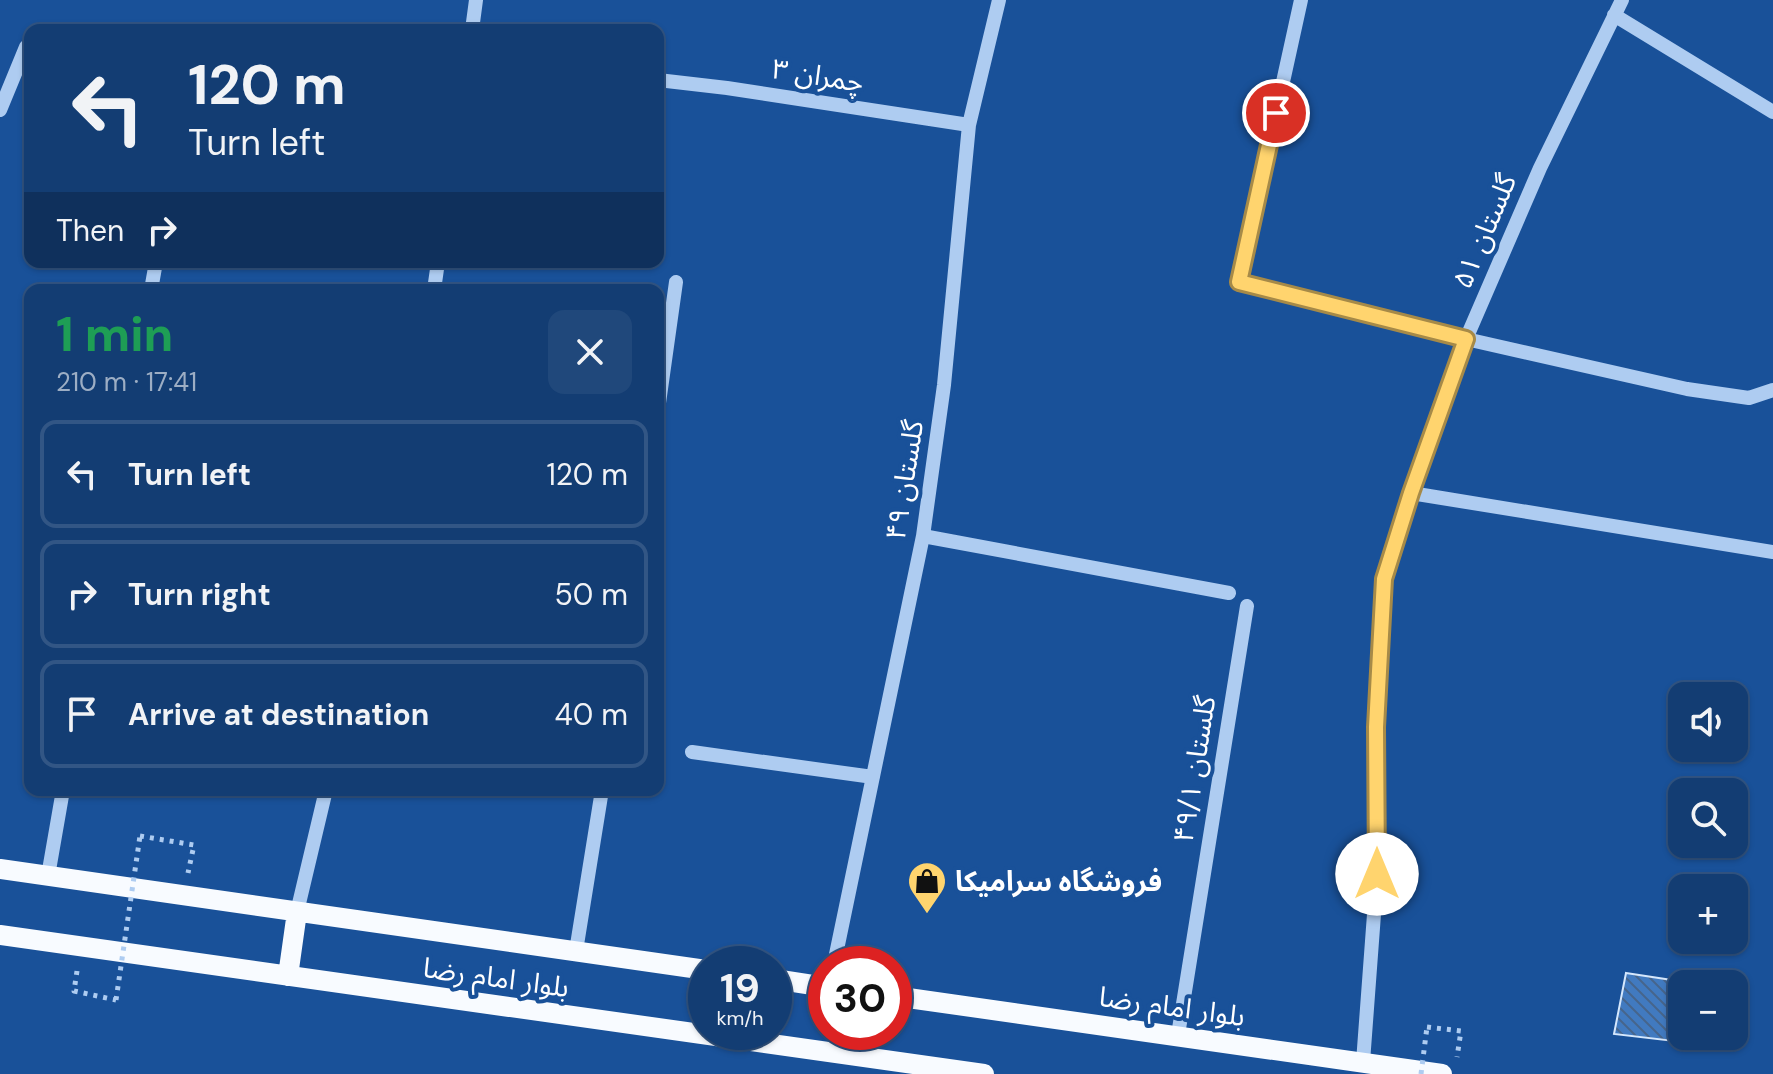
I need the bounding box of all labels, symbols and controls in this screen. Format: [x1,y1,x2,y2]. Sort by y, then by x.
text: 120 m [188,48,346,121]
street label: چمران ۳ [769,50,866,101]
icon: left [56,56,160,160]
pin [1242,79,1310,147]
icon: arrive [1254,91,1298,135]
text: Turn left [188,119,325,166]
street label: گلستان ۵۱ [1444,168,1525,294]
icon: right [140,208,184,252]
text: Then [56,211,124,250]
text: 1 min [56,303,173,366]
button: close [548,310,632,394]
text: 210 m · 17:41 [56,365,197,399]
street label: گلستان ۴۹ [877,417,932,543]
icon: left [60,452,104,496]
text: Turn left [128,455,251,494]
text: 120 m [546,455,628,494]
icon: right [60,572,104,616]
text: Turn right [128,575,271,614]
text: 50 m [554,575,628,614]
map controls [1668,682,1748,1050]
button: sound [1668,682,1748,762]
icon: arrive [60,692,104,736]
street label: گلستان ۴۹/۱ [1165,693,1224,845]
text: Arrive at destination [128,695,429,734]
text: 40 m [555,695,628,734]
button: search [1668,778,1748,858]
position arrow [1335,832,1419,916]
shop icon: فروشگاه سراميكا [906,860,948,915]
place label: فروشگاه سراميكا [955,863,1162,900]
button: + [1668,874,1748,954]
speed limit sign: 30 [808,946,912,1050]
street label: بلوار امام رضا [420,949,571,1008]
text: 19 [720,962,760,1014]
button: − [1668,970,1748,1050]
street label: بلوار امام رضا [1096,978,1247,1037]
text: km/h [716,1005,764,1031]

